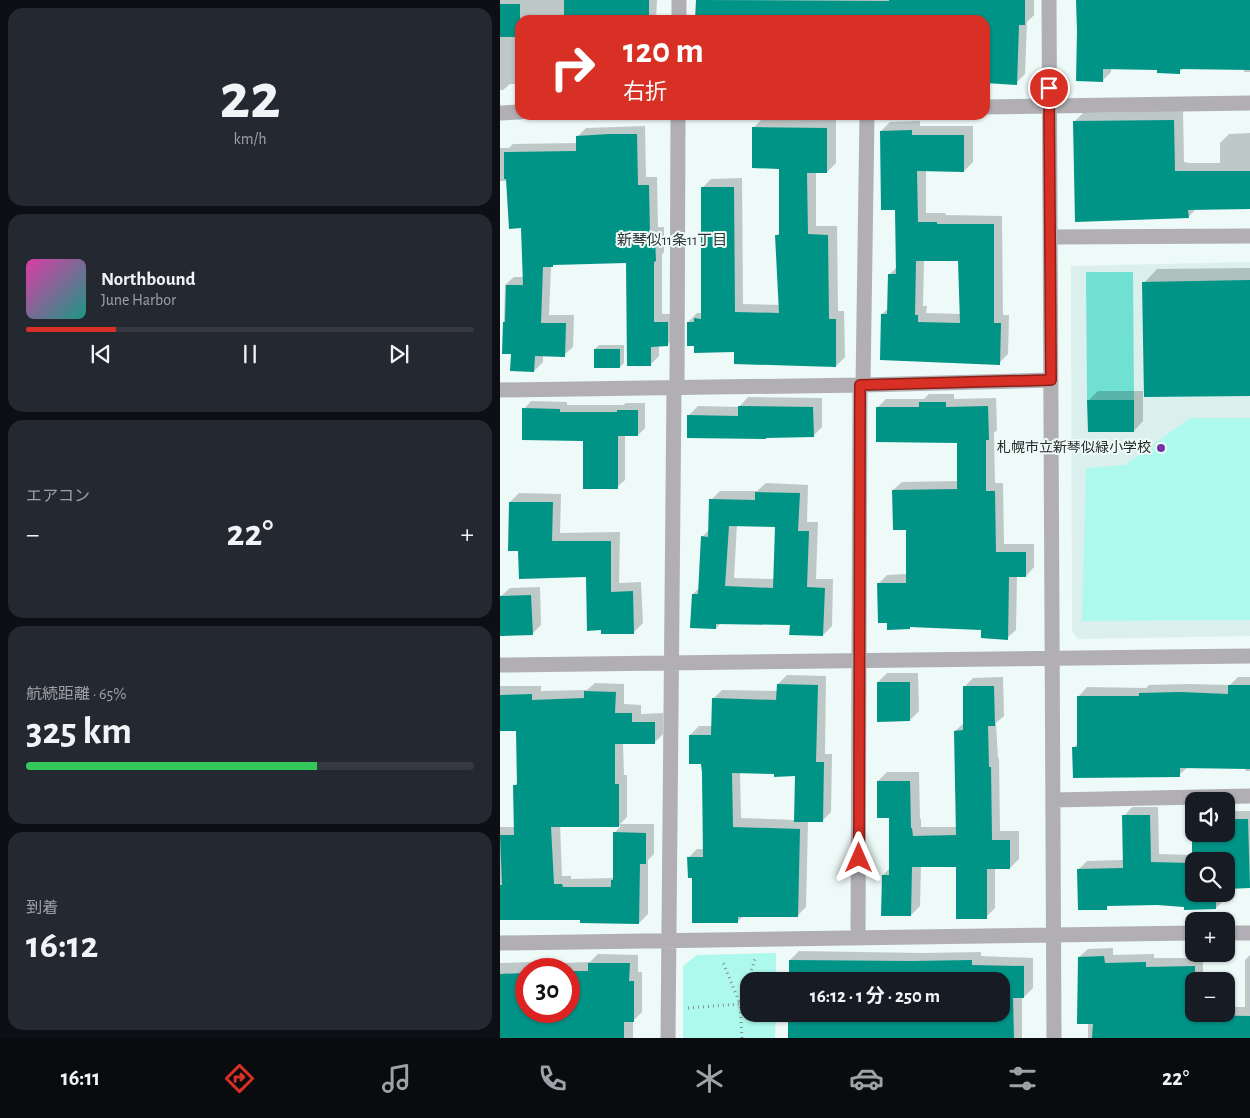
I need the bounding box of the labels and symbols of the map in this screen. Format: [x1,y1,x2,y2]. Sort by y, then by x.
pin [1028,67,1070,109]
district label: 新琴似11条11丁目 [617,232,727,248]
place label: 札幌市立新琴似緑小学校 [997,440,1151,455]
marker: 札幌市立新琴似緑小学校 [1155,442,1167,454]
position arrow [832,831,884,883]
speed limit sign: 30 [515,958,580,1023]

